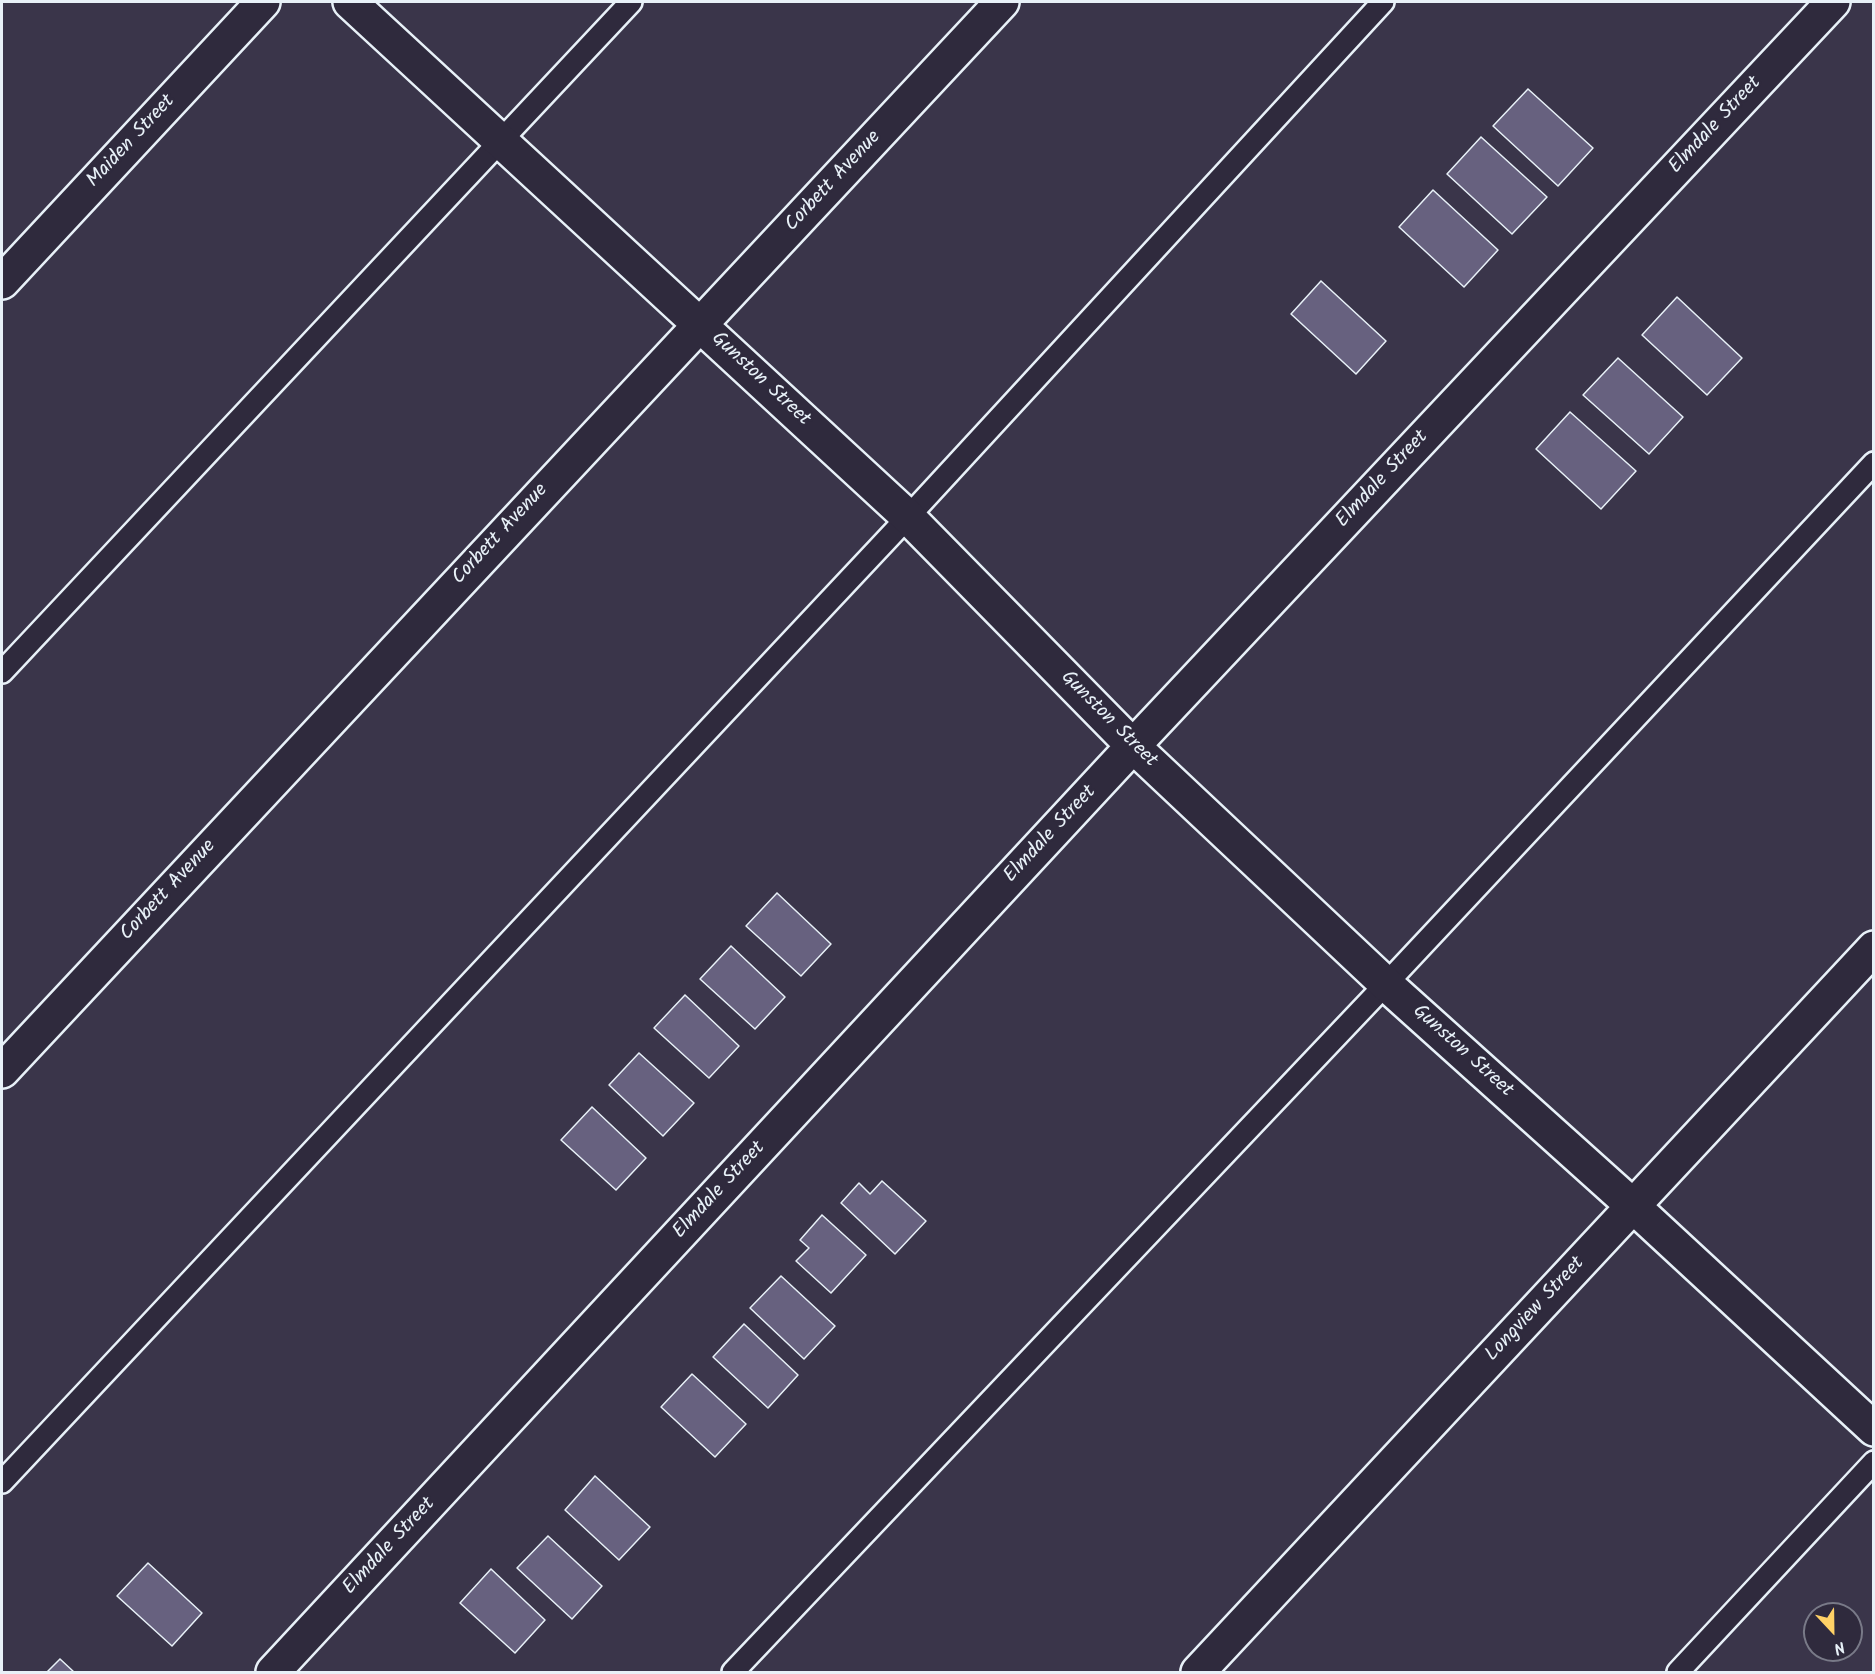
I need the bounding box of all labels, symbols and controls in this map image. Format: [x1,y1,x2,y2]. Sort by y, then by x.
street label: Elmdale Street [1665,72,1767,180]
street label: Maiden Street [83,91,181,193]
street label: Corbett Avenue [781,126,887,238]
street label: Gunston Street [705,328,815,432]
street label: Elmdale Street [1332,426,1434,534]
street label: Corbett Avenue [448,479,554,591]
street label: Gunston Street [1055,667,1161,773]
street label: Elmdale Street [1000,781,1102,889]
street label: Corbett Avenue [116,835,222,947]
street label: Gunston Street [1407,1001,1517,1103]
street label: Elmdale Street [669,1137,771,1245]
street label: Longview Street [1481,1253,1591,1367]
street label: Elmdale Street [339,1493,441,1601]
north arrow [1803,1602,1863,1662]
text: N [1830,1634,1849,1661]

